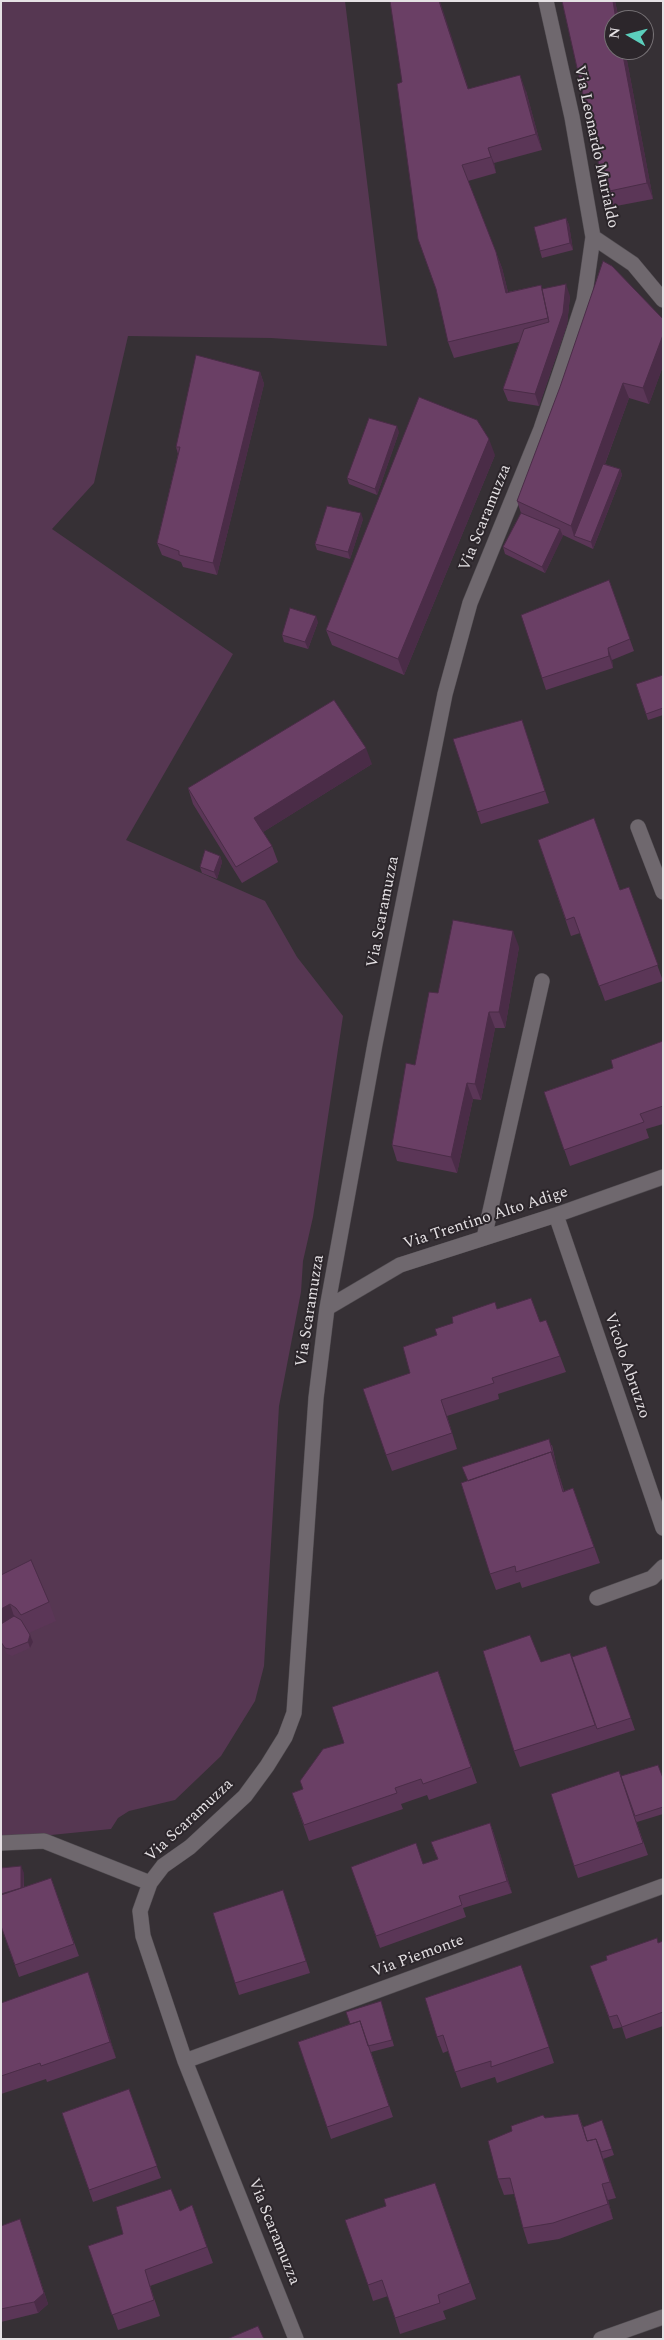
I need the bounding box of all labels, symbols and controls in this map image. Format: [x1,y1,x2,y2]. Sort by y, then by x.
north arrow [604,10,654,60]
text: N [603,26,626,40]
street label: Via Leonardo Murialdo [568,64,622,230]
street label: Via Scaramuzza [456,462,516,574]
street label: Via Scaramuzza [364,855,404,969]
street label: Via Trentino Alto Adige [401,1183,571,1255]
street label: Via Scaramuzza [293,1254,329,1368]
street label: Vicolo Abruzzo [599,1311,653,1421]
street label: Via Scaramuzza [142,1775,238,1867]
street label: Via Piemonte [369,1931,467,1983]
street label: Via Scaramuzza [243,2176,303,2288]

